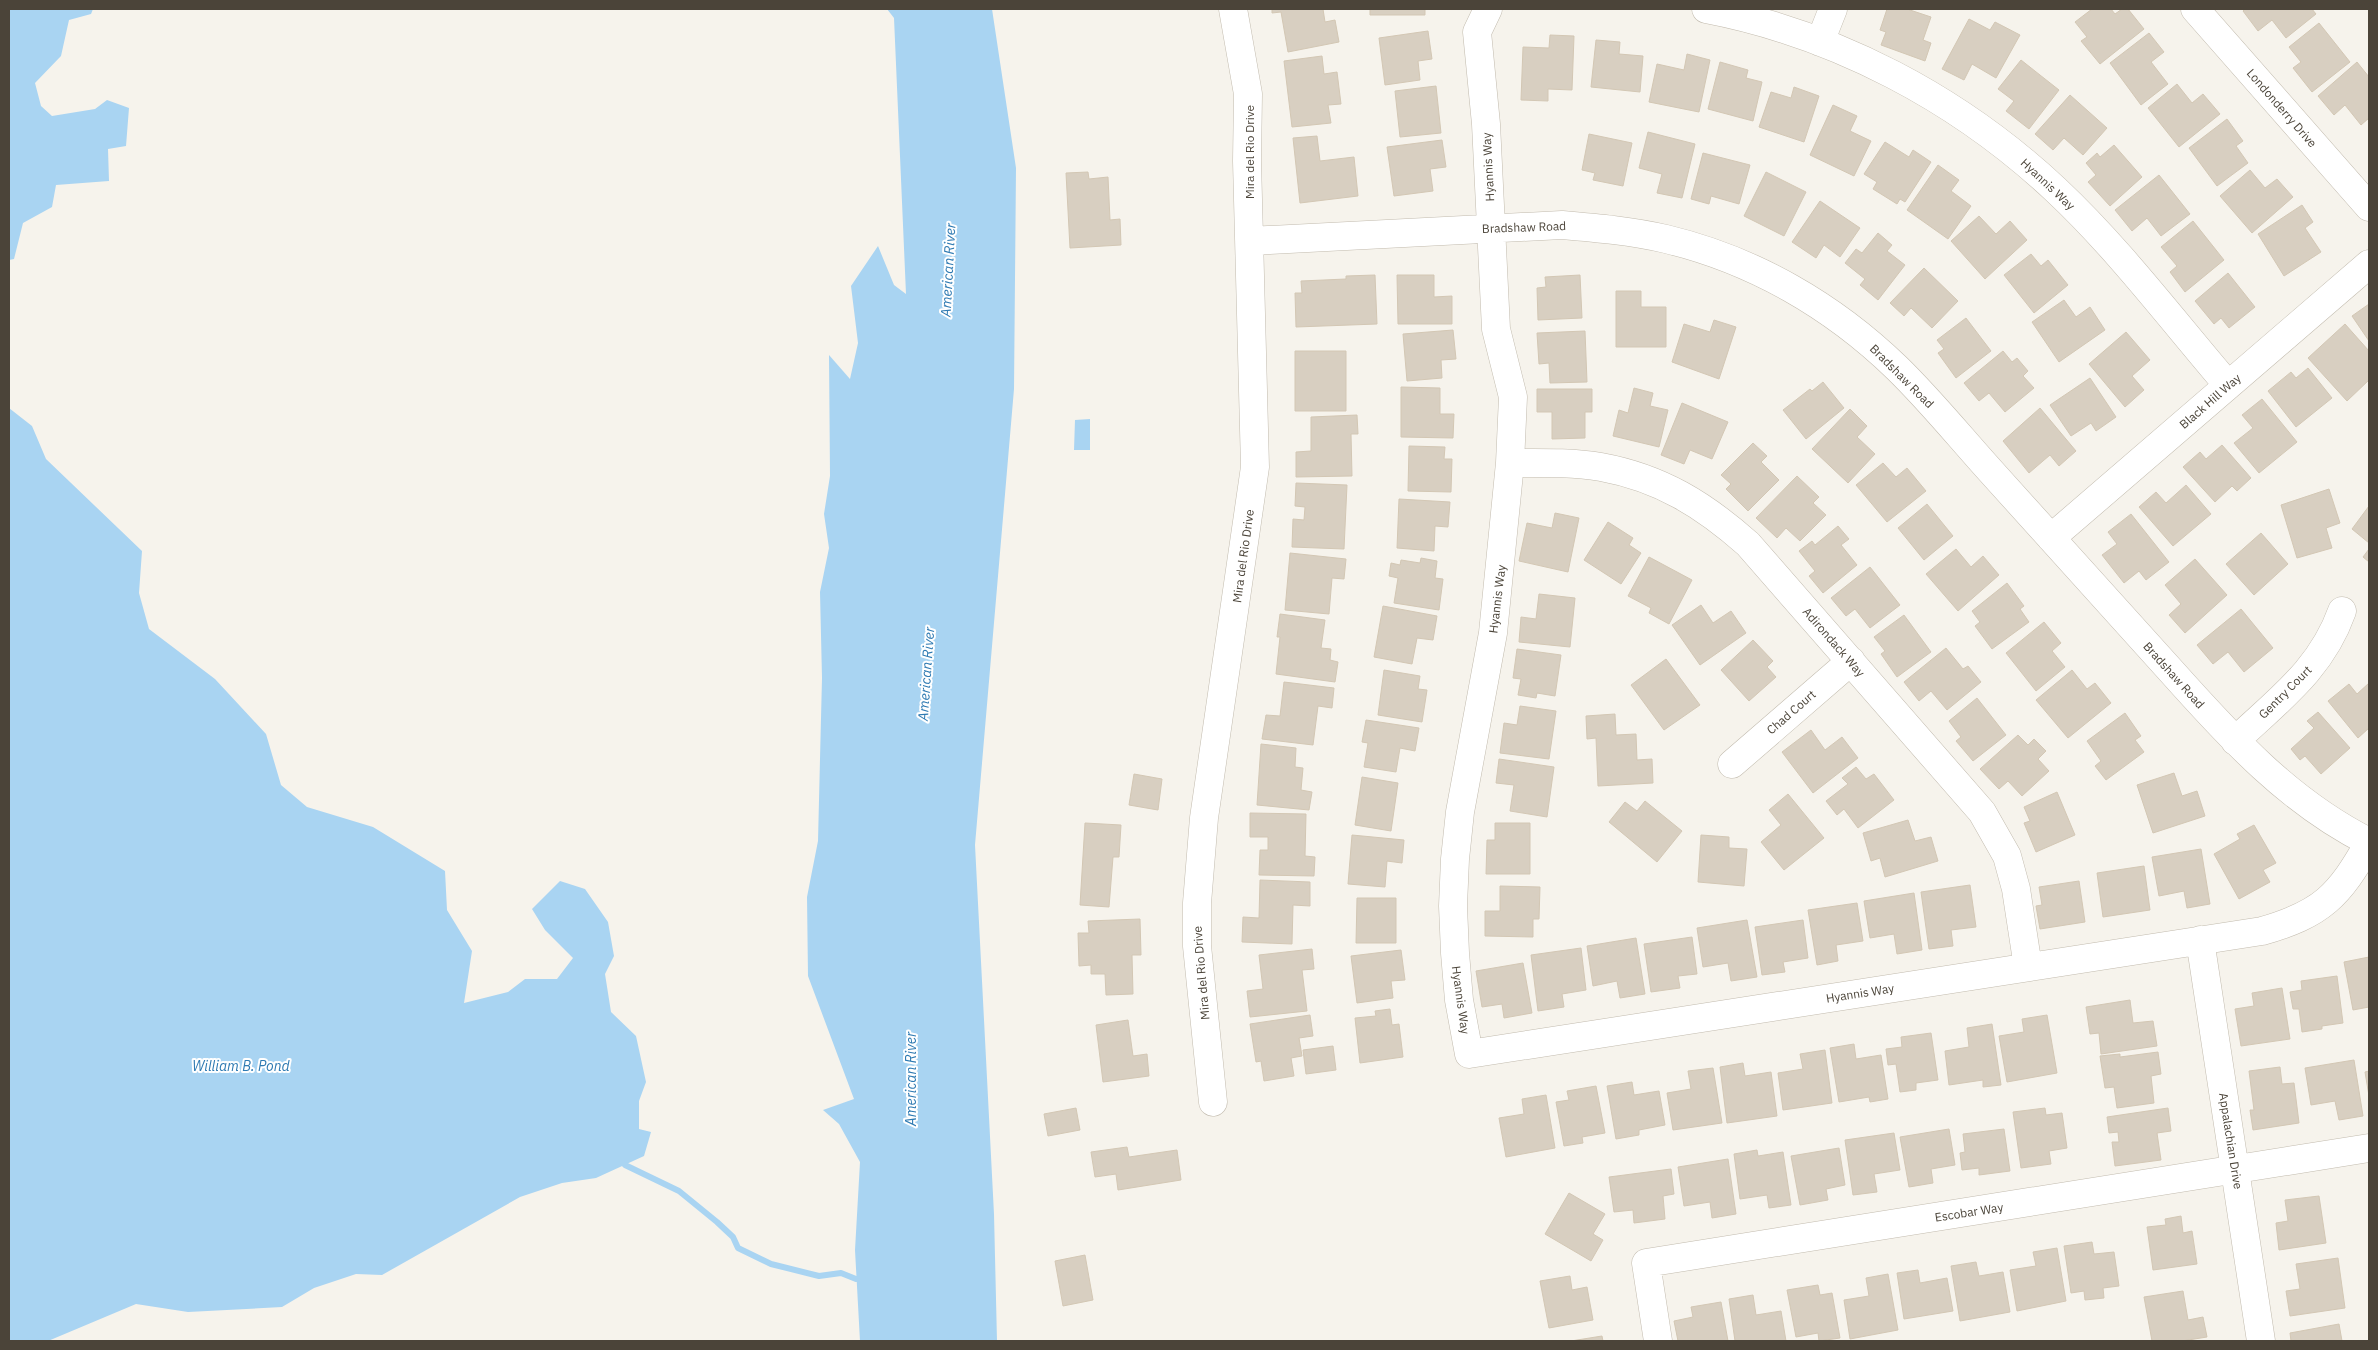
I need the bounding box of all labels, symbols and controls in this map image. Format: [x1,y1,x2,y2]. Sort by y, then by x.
street label: Londonderry Drive [2244,66,2320,151]
street label: Mira del Rio Drive [1242,105,1257,199]
street label: Hyannis Way [1479,132,1497,202]
street label: Hyannis Way [2018,155,2078,213]
street label: Bradshaw Road [1482,218,1566,236]
water label: American River [936,222,959,318]
street label: Bradshaw Road [1867,341,1937,411]
street label: Black Hill Way [2176,370,2244,432]
street label: Mira del Rio Drive [1229,508,1257,604]
street label: Hyannis Way [1485,564,1509,634]
street label: Adirondack Way [1800,604,1868,680]
water label: American River [914,626,938,723]
street label: Bradshaw Road [2140,639,2208,711]
street label: Gentry Court [2255,662,2315,722]
street label: Chad Court [1763,687,1819,737]
street label: Mira del Rio Drive [1189,925,1213,1021]
street label: Hyannis Way [1449,965,1473,1035]
street label: Hyannis Way [1825,980,1895,1006]
water label: American River [902,1031,920,1127]
water label: William B. Pond [192,1057,291,1075]
street label: Appalachian Drive [2216,1092,2246,1191]
street label: Escobar Way [1934,1199,2004,1225]

